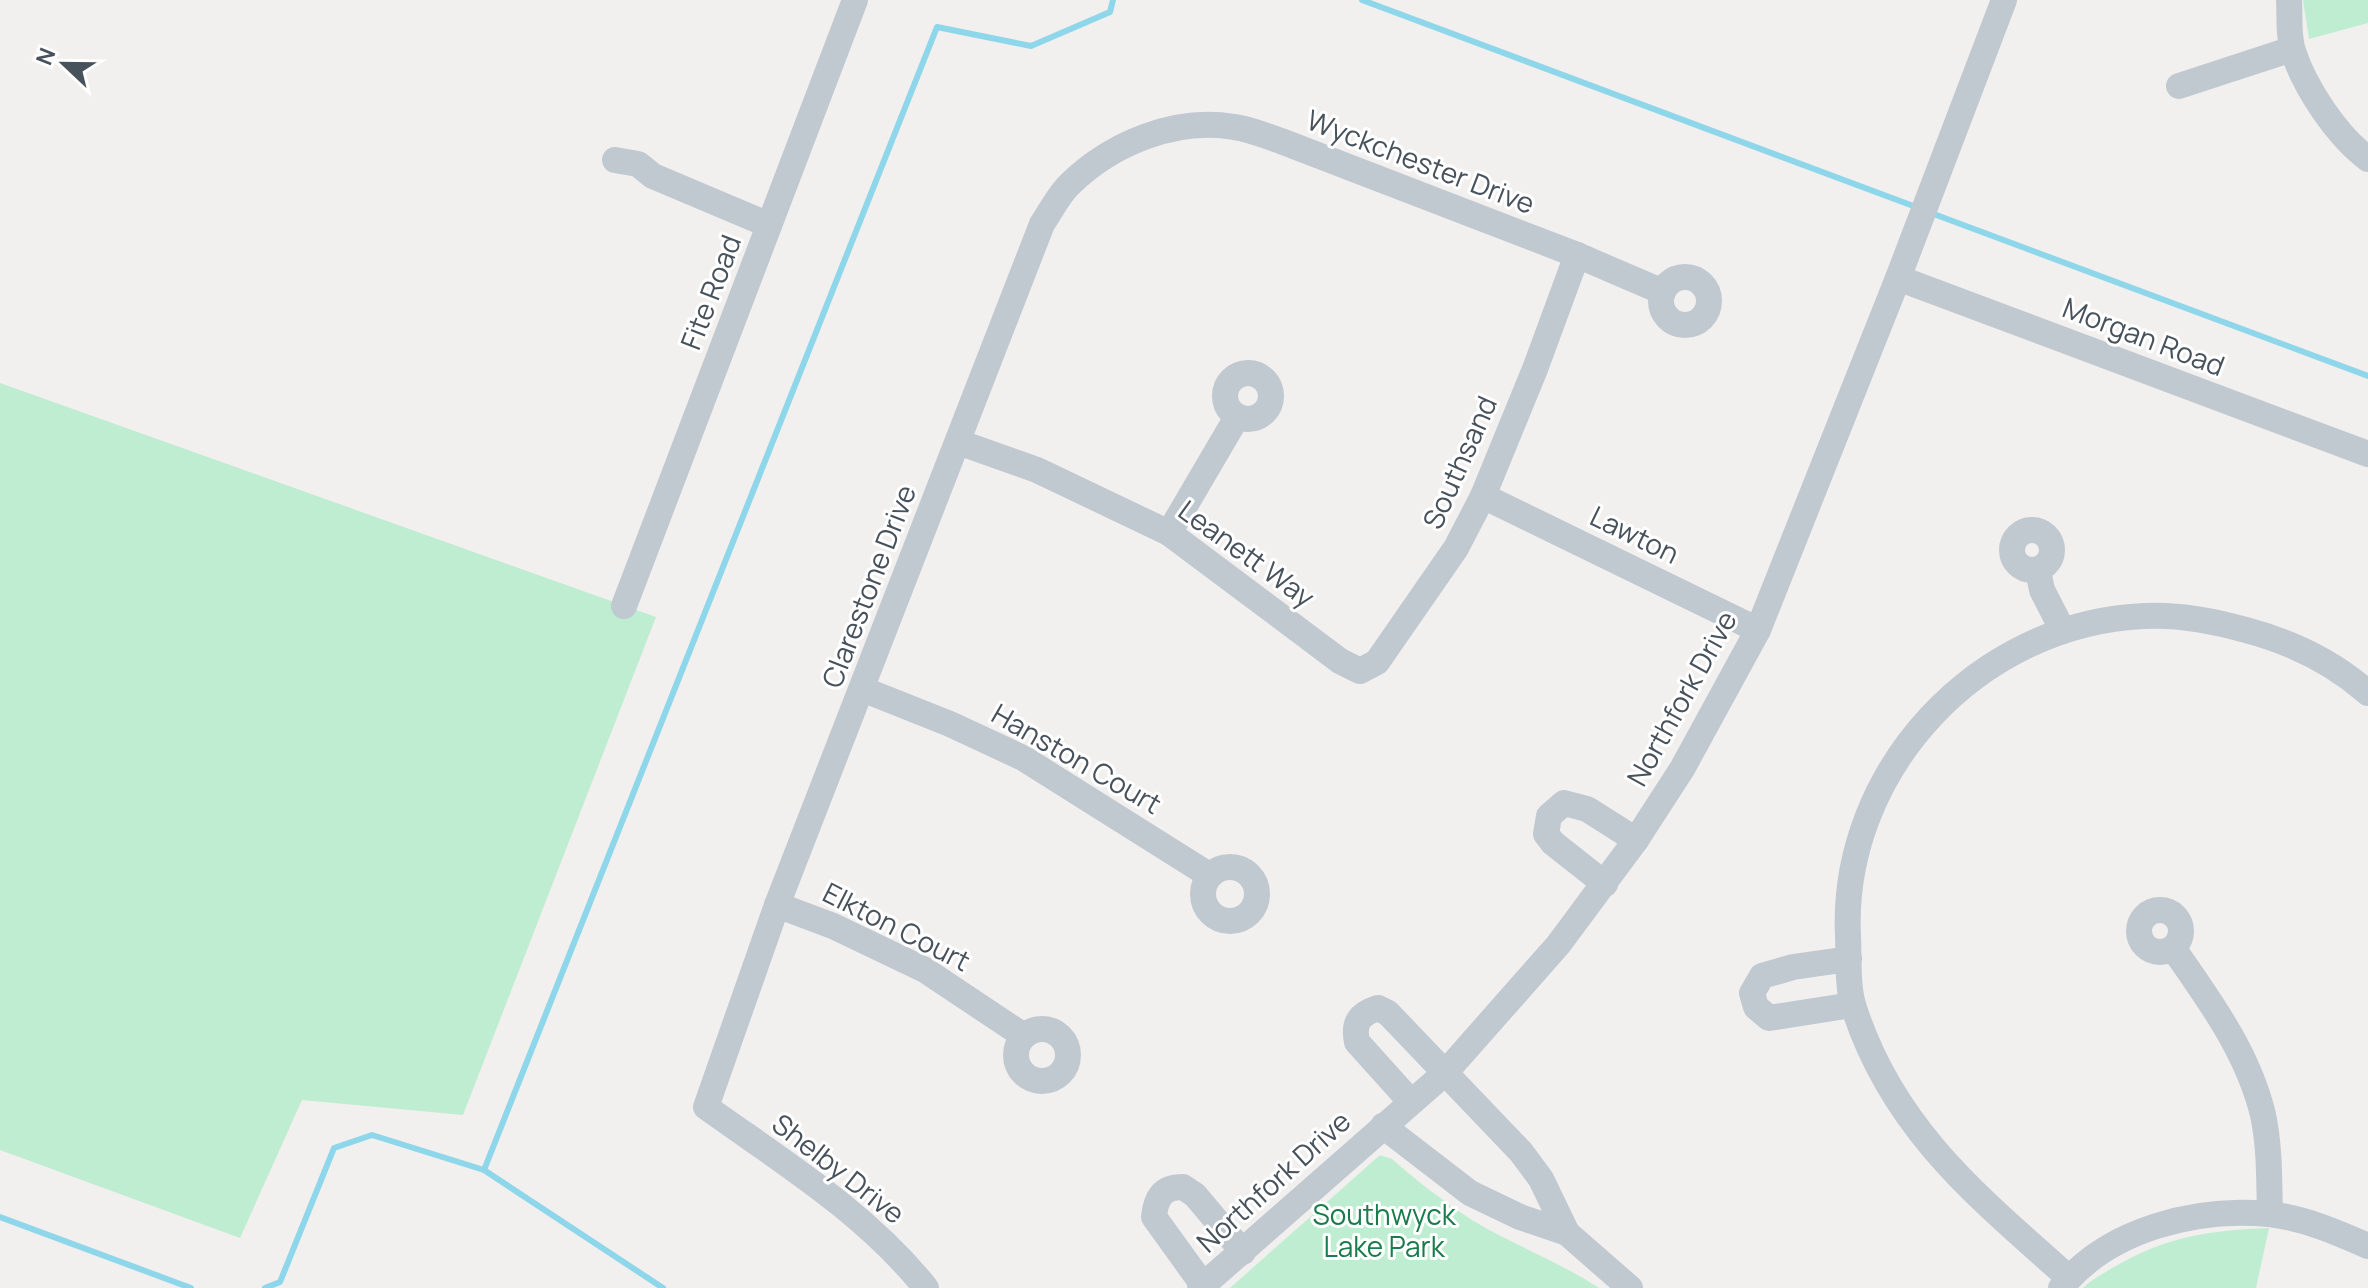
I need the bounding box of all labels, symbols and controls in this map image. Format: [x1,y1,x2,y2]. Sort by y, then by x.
north arrow [24,24,104,104]
text: N [29,44,62,69]
street label: Wyckchester Drive [1302,100,1540,222]
street label: Fite Road [671,229,749,355]
street label: Morgan Road [2058,288,2230,384]
street label: Southsand [1413,390,1505,534]
street label: Clarestone Drive [812,479,924,693]
street label: Leanett Way [1171,491,1323,615]
street label: Lawton [1584,496,1686,572]
street label: Northfork Drive [1617,604,1745,792]
street label: Hanston Court [985,694,1169,822]
street label: Elkton Court [817,873,977,979]
street label: Northfork Drive [1188,1102,1358,1260]
street label: Shelby Drive [765,1104,913,1232]
park label: Southwyck Lake Park [1312,1195,1457,1265]

